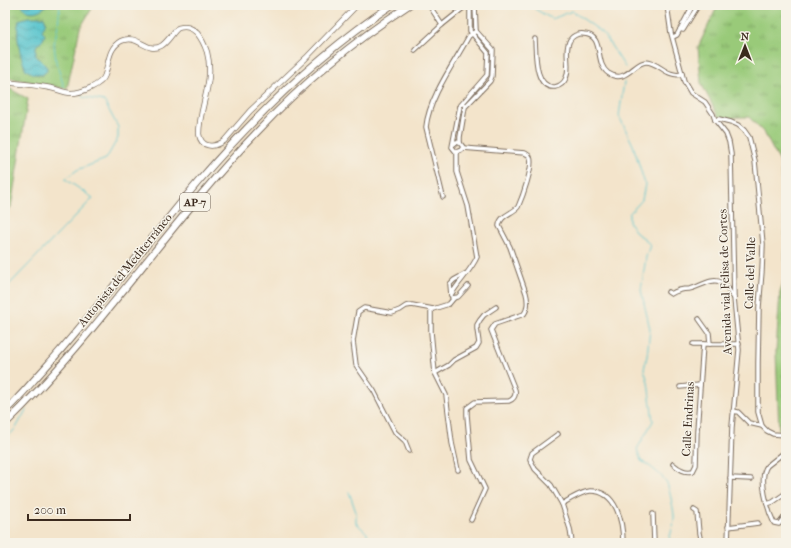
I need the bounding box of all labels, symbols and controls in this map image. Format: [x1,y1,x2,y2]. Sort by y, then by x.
north arrow [725,26,765,66]
text: N [741,30,750,43]
road number: AP-7 [180,193,210,211]
street label: Avenida vial Felisa de Cortes [715,208,735,356]
street label: Autopista del Mediterráneo [74,211,175,330]
street label: Calle del Valle [742,237,758,309]
street label: Calle Endrinas [679,381,697,457]
scale bar [28,496,130,522]
text: 200 m [34,503,66,517]

